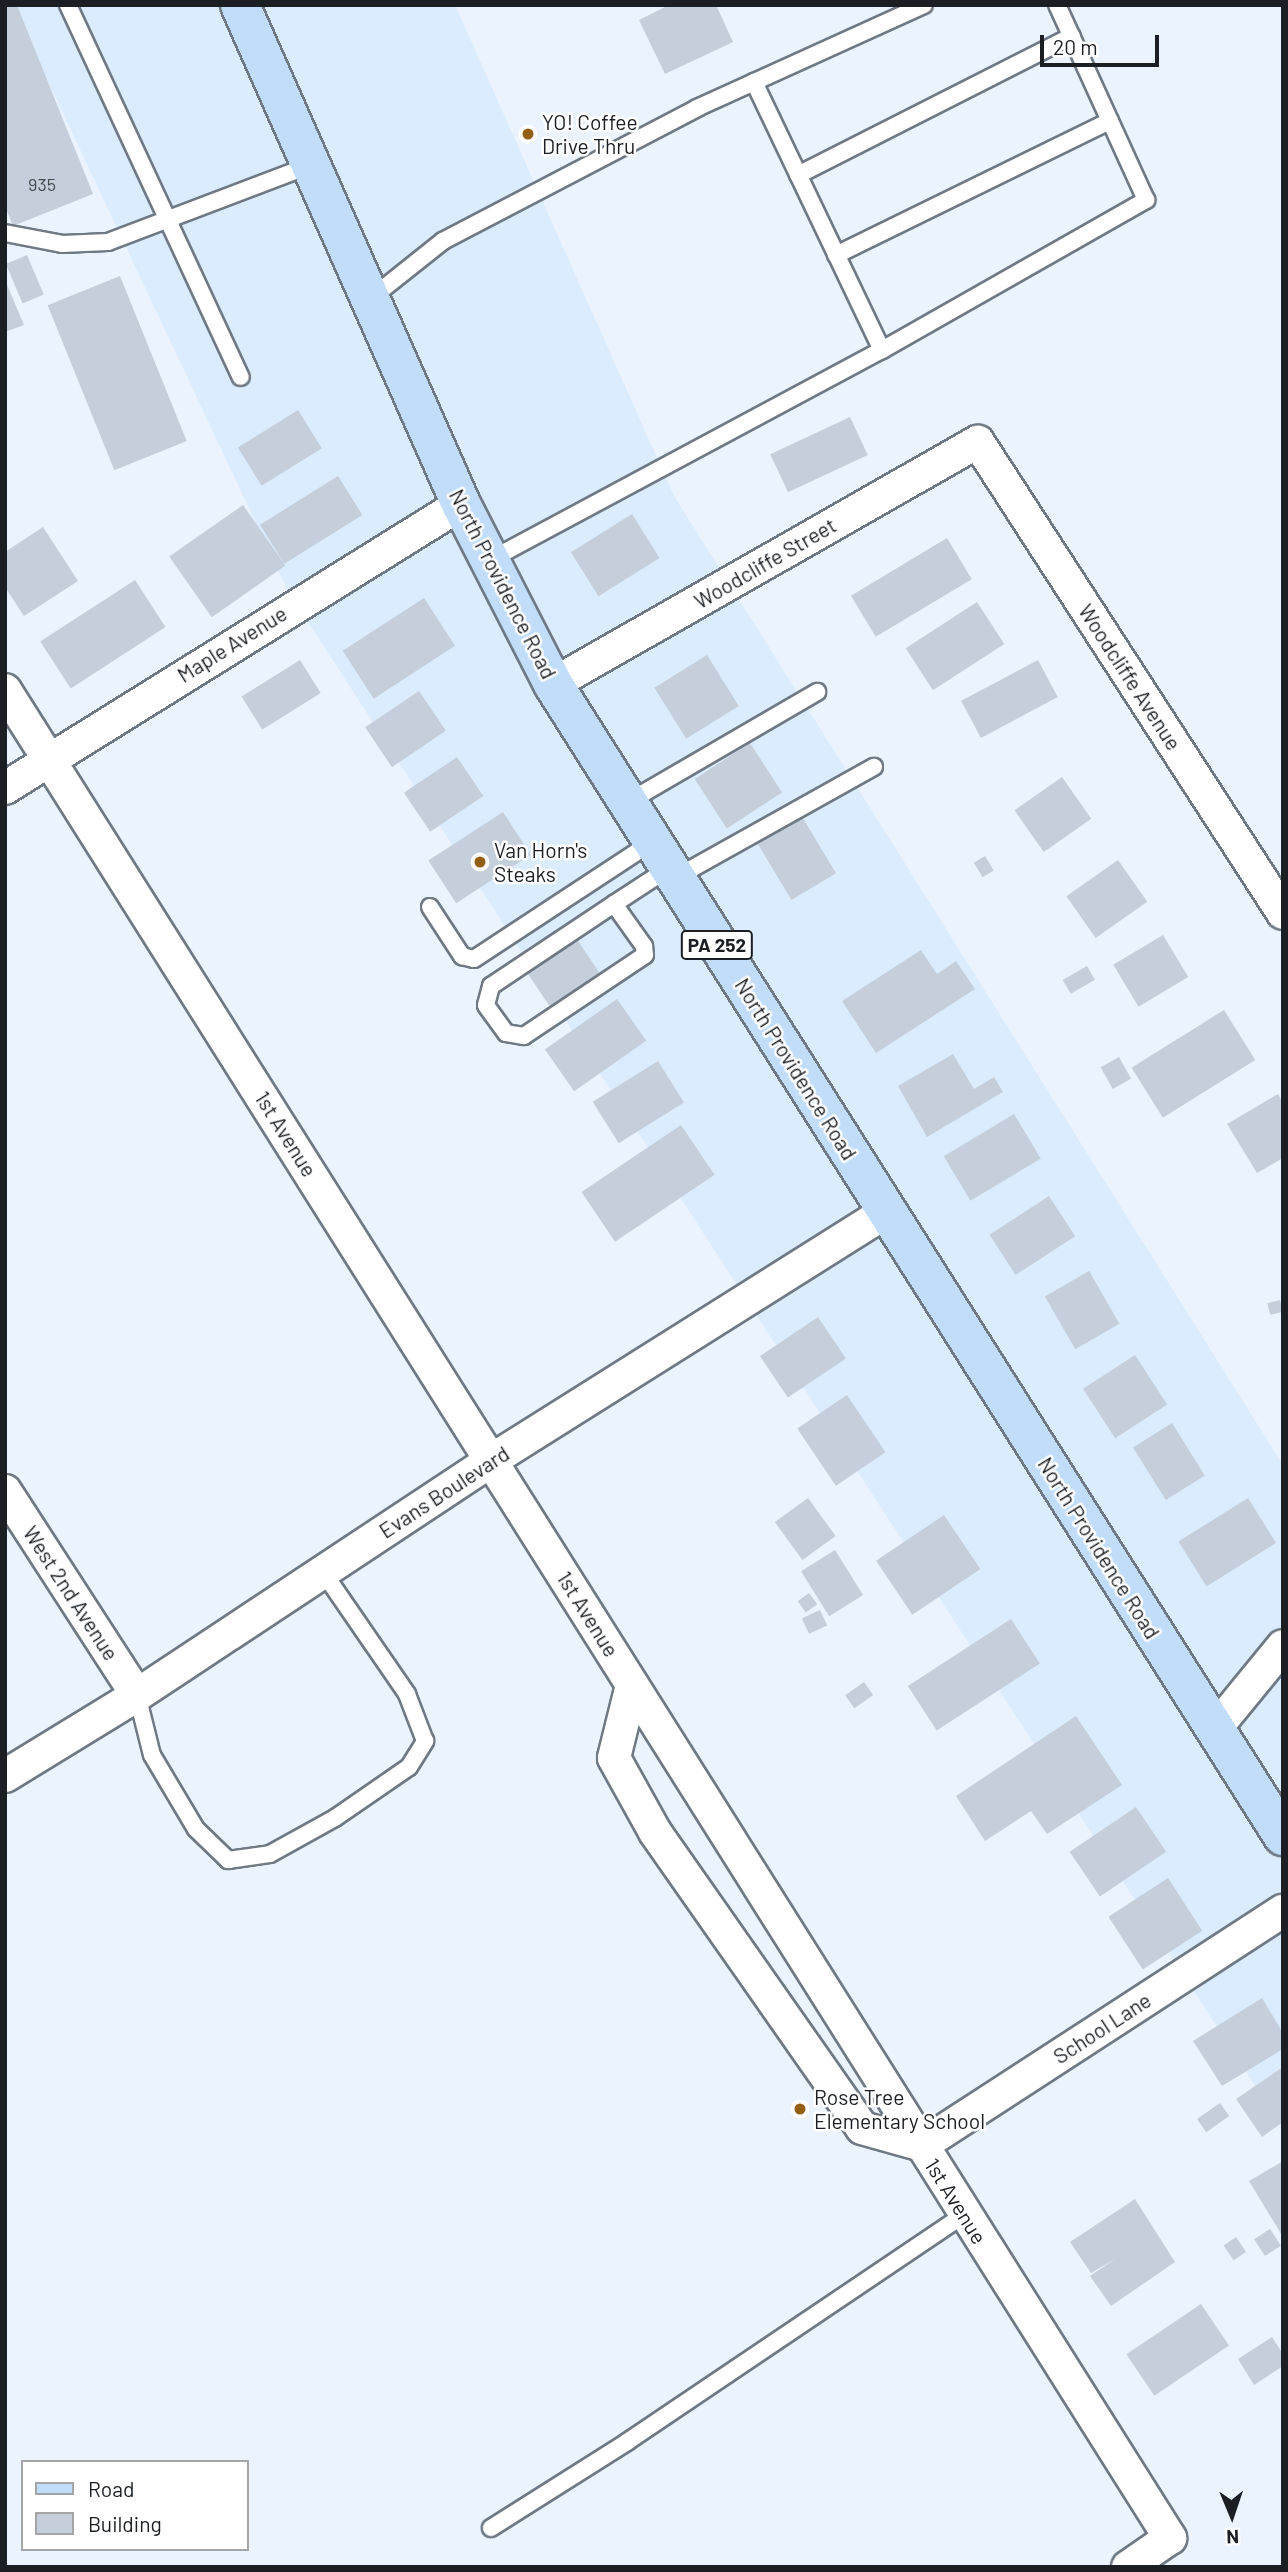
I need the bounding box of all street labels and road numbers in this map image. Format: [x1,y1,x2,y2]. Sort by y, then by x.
street label: North Providence Road [444,485,562,683]
street label: Woodcliffe Street [690,512,840,614]
street label: Woodcliffe Avenue [1073,599,1187,755]
street label: Maple Avenue [173,600,291,688]
road number: PA 252 [680,930,754,960]
street label: North Providence Road [730,973,862,1165]
street label: 1st Avenue [250,1087,322,1181]
street label: Evans Boulevard [374,1441,514,1543]
street label: North Providence Road [1033,1452,1165,1644]
street label: West 2nd Avenue [18,1521,124,1665]
street label: 1st Avenue [552,1567,624,1661]
street label: School Lane [1048,1987,1156,2069]
street label: 1st Avenue [920,2154,992,2248]

